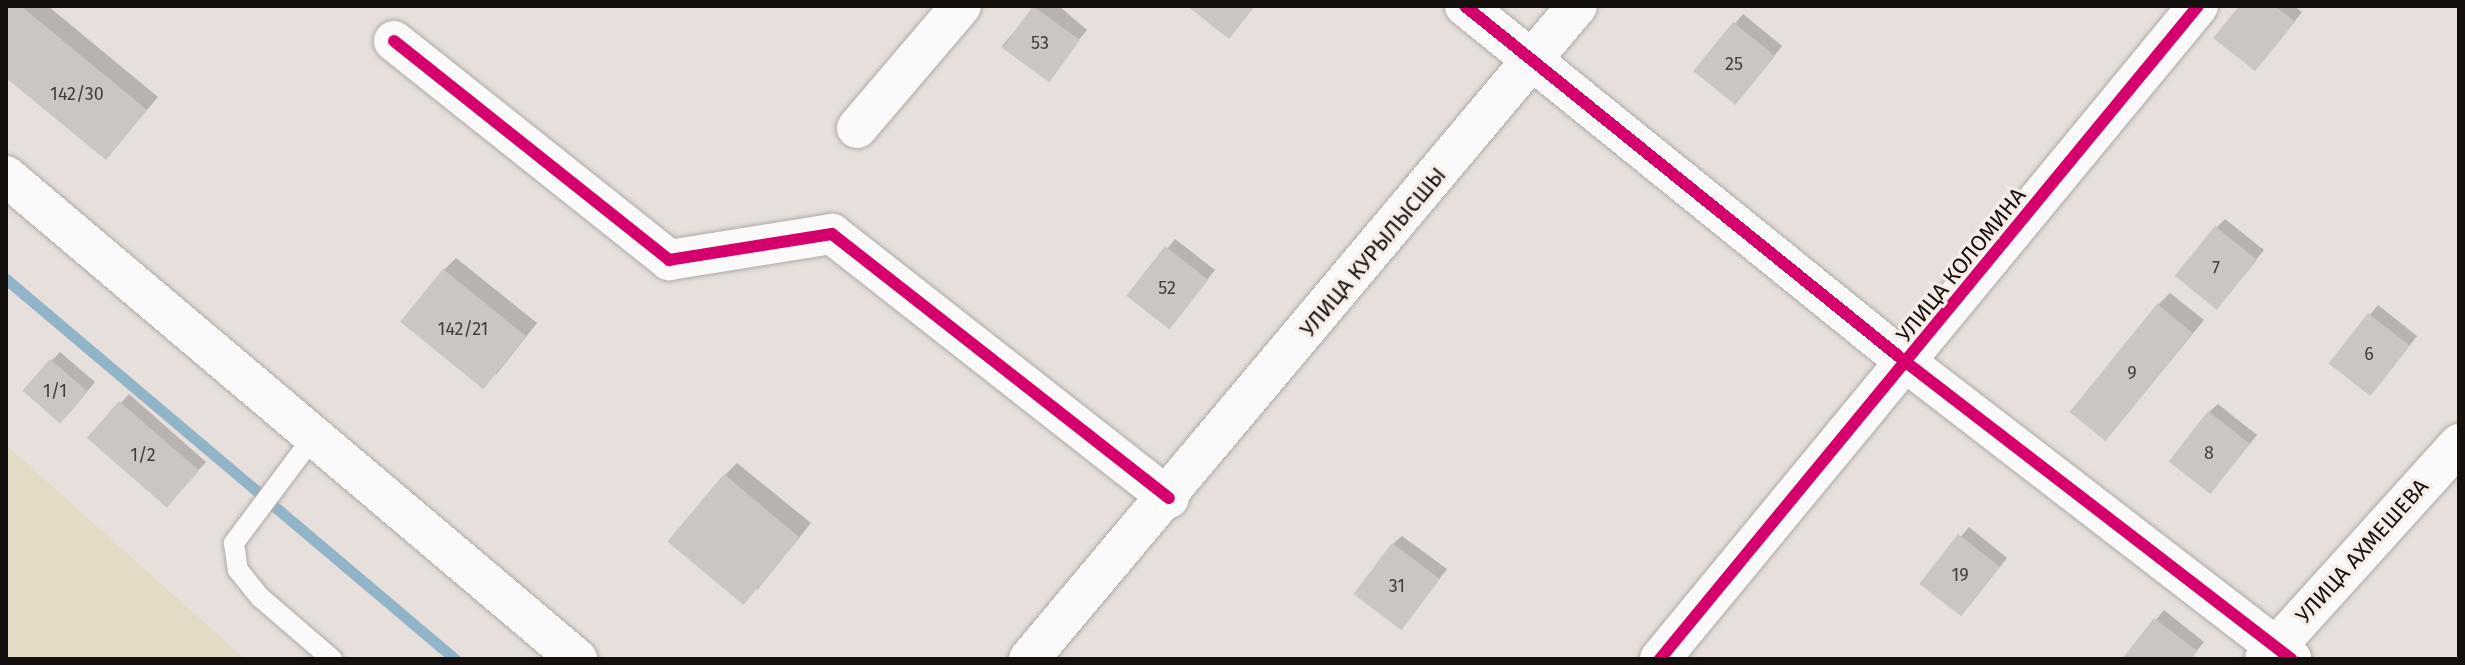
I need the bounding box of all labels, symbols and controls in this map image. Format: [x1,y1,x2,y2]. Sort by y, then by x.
house number: 53 [1031,32,1049,54]
house number: 25 [1725,53,1743,75]
house number: 142/30 [50,83,104,105]
street label: УЛИЦА КУРЫЛЫСШЫ [1294,162,1452,342]
street label: УЛИЦА КОЛОМИНА [1891,183,2031,347]
house number: 7 [2212,257,2220,279]
house number: 52 [1158,277,1176,299]
house number: 142/21 [438,318,488,340]
house number: 6 [2364,343,2374,365]
house number: 9 [2127,362,2137,384]
house number: 1/1 [43,380,67,402]
house number: 8 [2204,442,2214,464]
house number: 1/2 [130,444,156,466]
street label: УЛИЦА АХМЕШЕВА [2290,473,2434,629]
house number: 19 [1951,564,1969,586]
house number: 31 [1389,575,1405,597]

